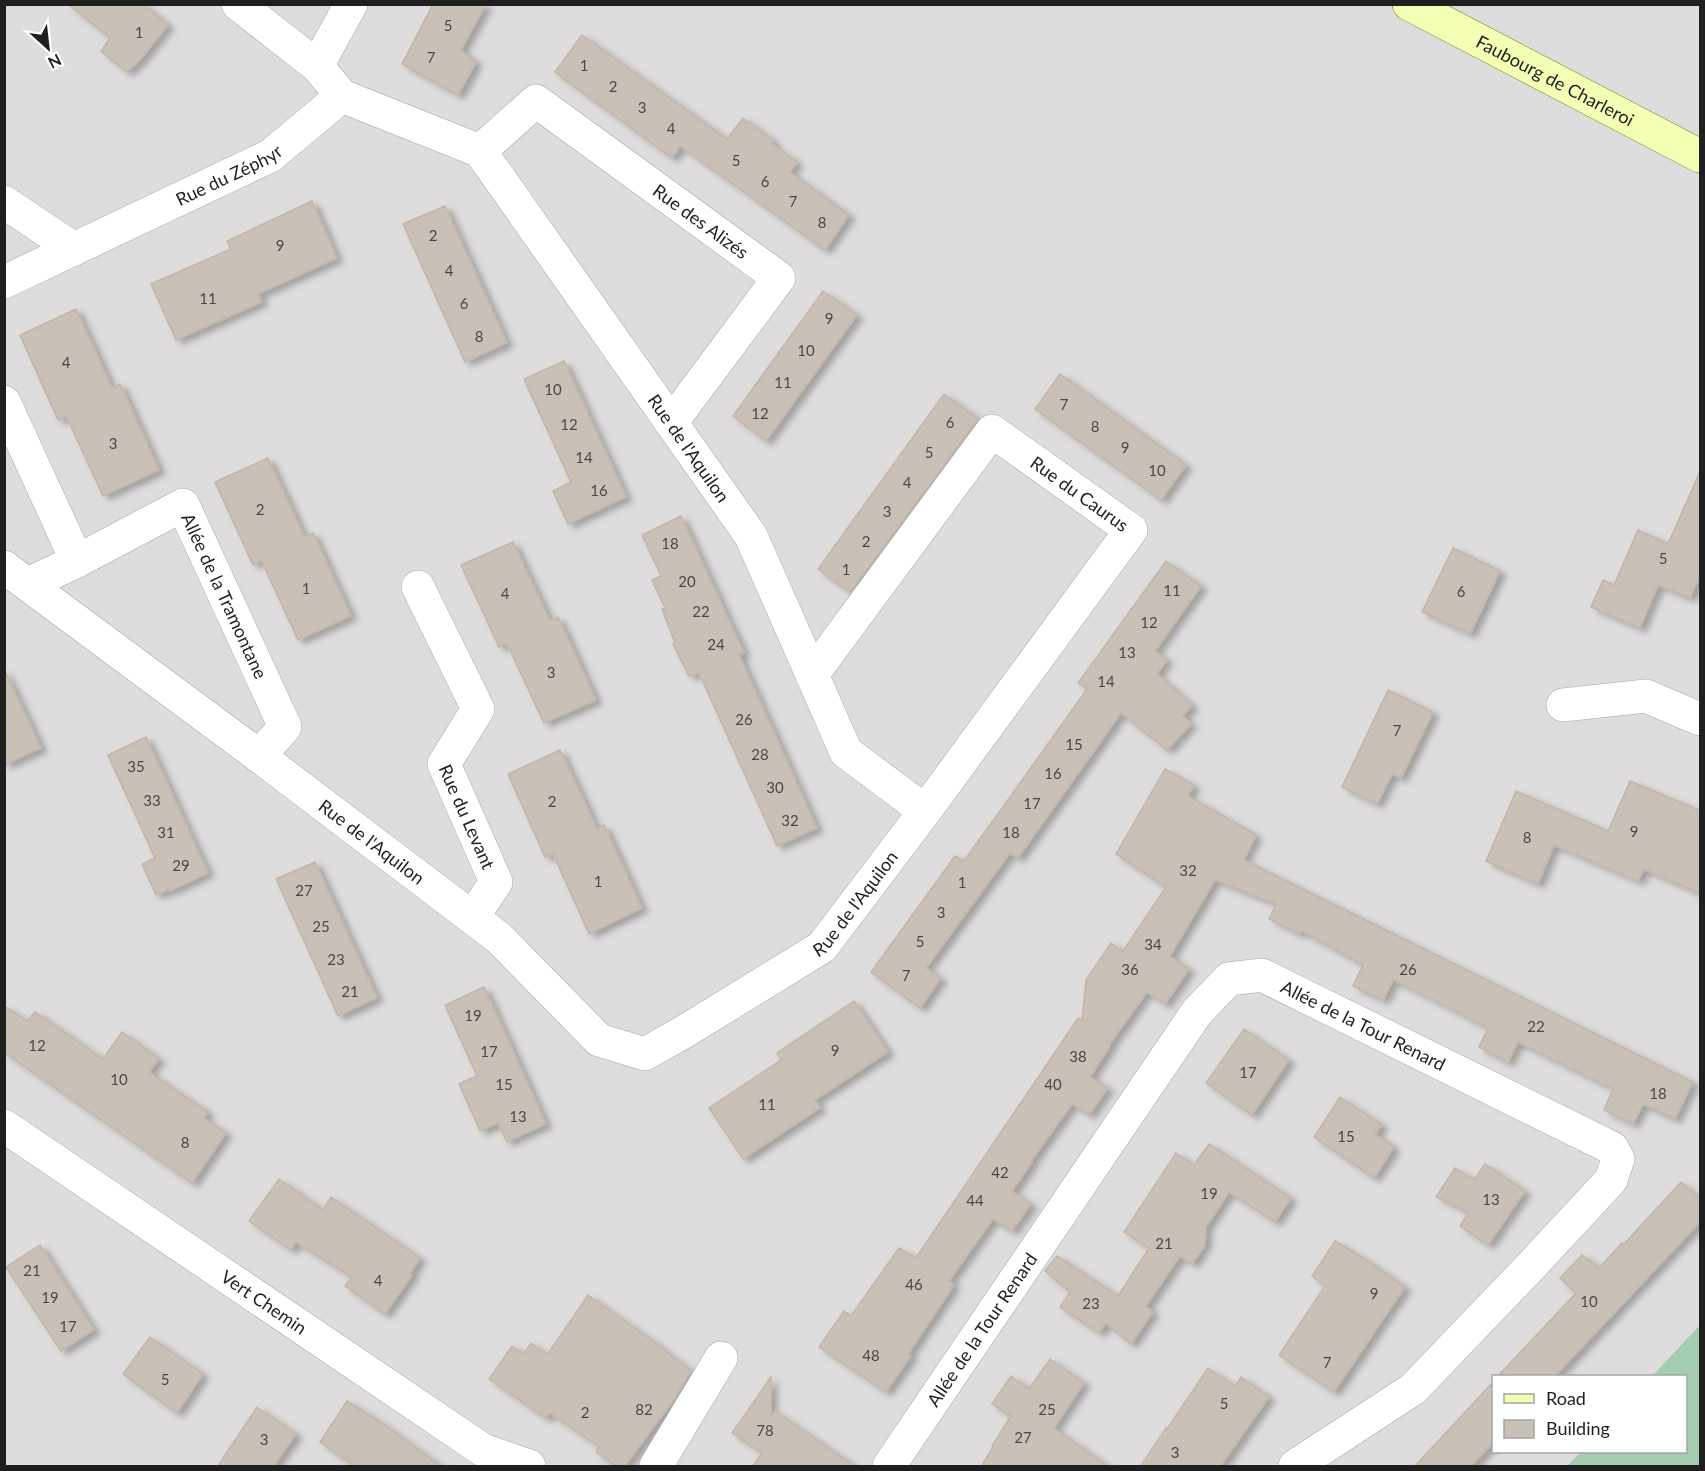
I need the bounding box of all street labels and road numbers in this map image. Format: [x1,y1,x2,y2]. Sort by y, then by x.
street label: Faubourg de Charleroi [1473,30,1638,131]
street label: Rue du Zéphyr [172,139,287,210]
street label: Rue des Alizés [649,179,753,263]
street label: Rue de l'Aquilon [644,390,734,506]
street label: Rue du Caurus [1026,451,1133,536]
street label: Allée de la Tramontane [177,510,272,682]
street label: Rue du Levant [434,761,500,873]
street label: Rue de l'Aquilon [314,794,429,889]
street label: Rue de l'Aquilon [809,846,902,961]
street label: Allée de la Tour Renard [1278,975,1449,1075]
street label: Allée de la Tour Renard [922,1248,1041,1410]
street label: Vert Chemin [217,1265,311,1339]

